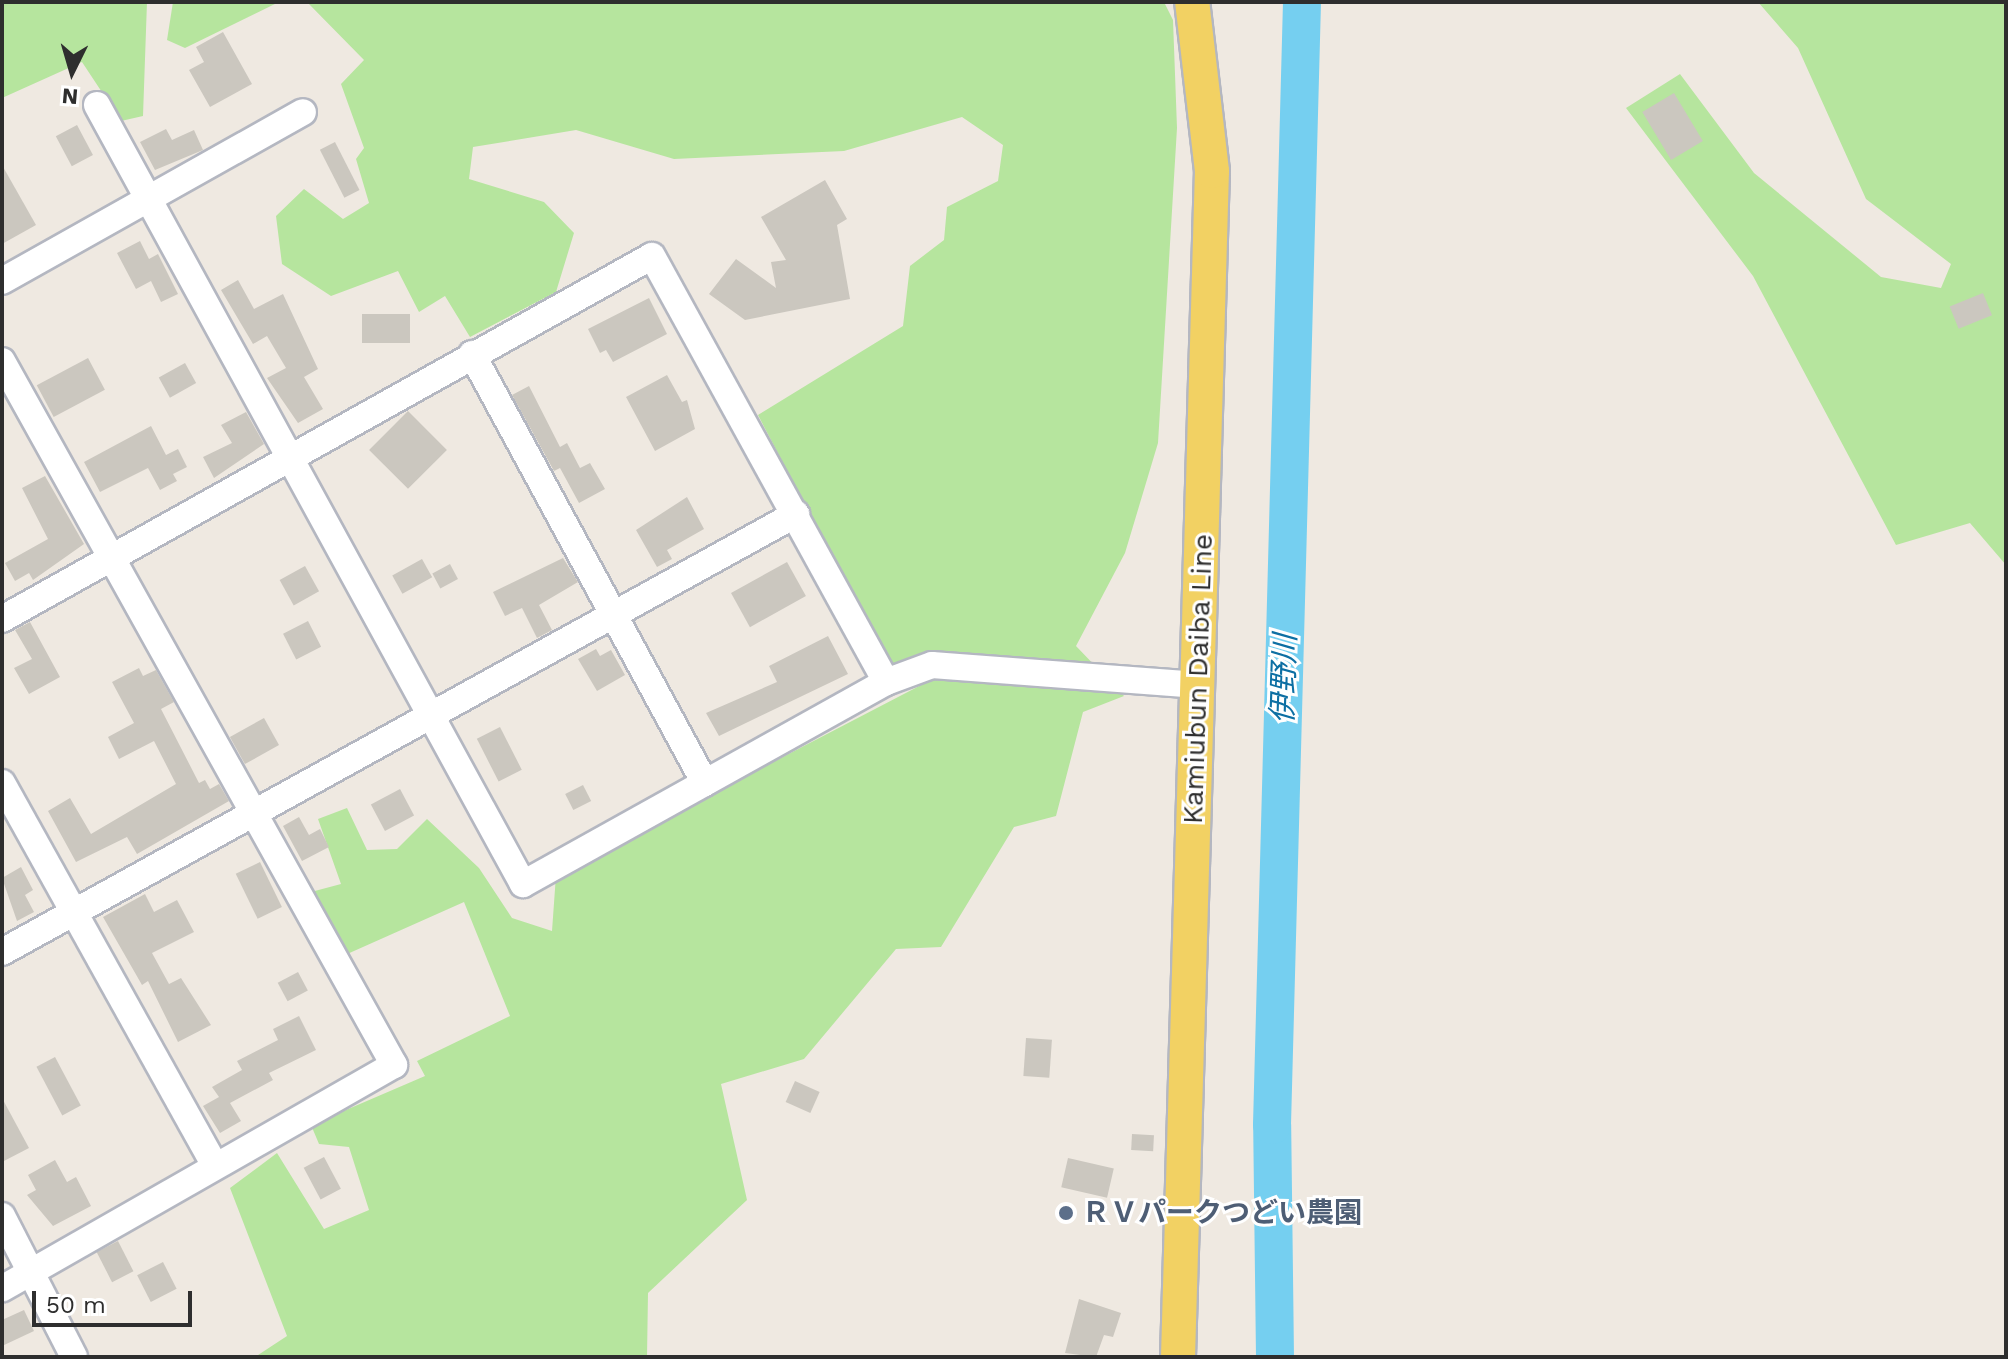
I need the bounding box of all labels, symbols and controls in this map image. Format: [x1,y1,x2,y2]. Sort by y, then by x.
north arrow [32,32,112,112]
text: N [61,83,79,110]
street label: Kamiubun Daiba Line [1176,533,1220,825]
water label: 伊野川 [1264,633,1304,725]
place label: ＲＶパークつどい農園 [1082,1196,1362,1230]
marker: ＲＶパークつどい農園 [1057,1204,1075,1222]
scale bar [36,1275,196,1325]
text: 50 m [46,1291,106,1319]

